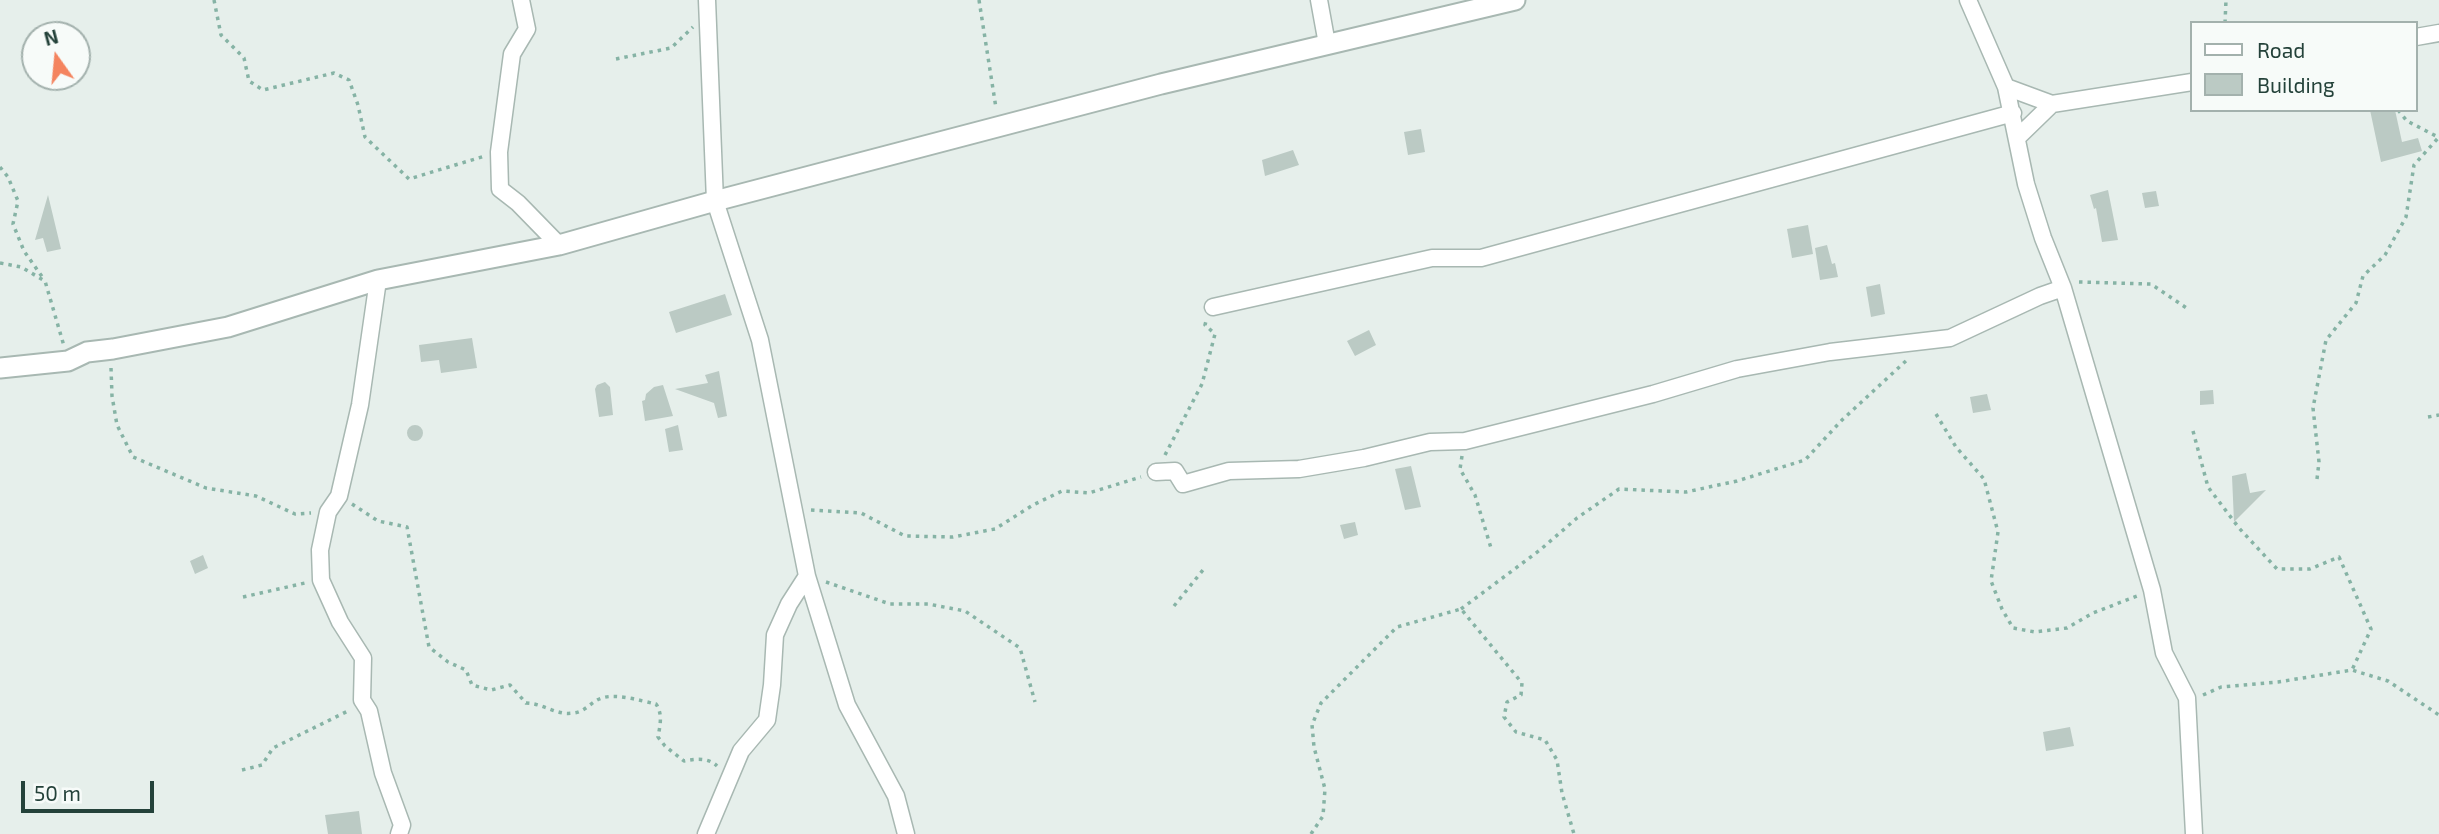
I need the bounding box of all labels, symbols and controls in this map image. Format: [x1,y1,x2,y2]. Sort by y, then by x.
north arrow [21,21,91,91]
legend [2190,21,2418,112]
text: N [41,24,61,50]
text: Road [2257,37,2305,62]
text: Building [2257,72,2335,97]
scale bar [24,768,158,812]
text: 50 m [34,780,81,805]

